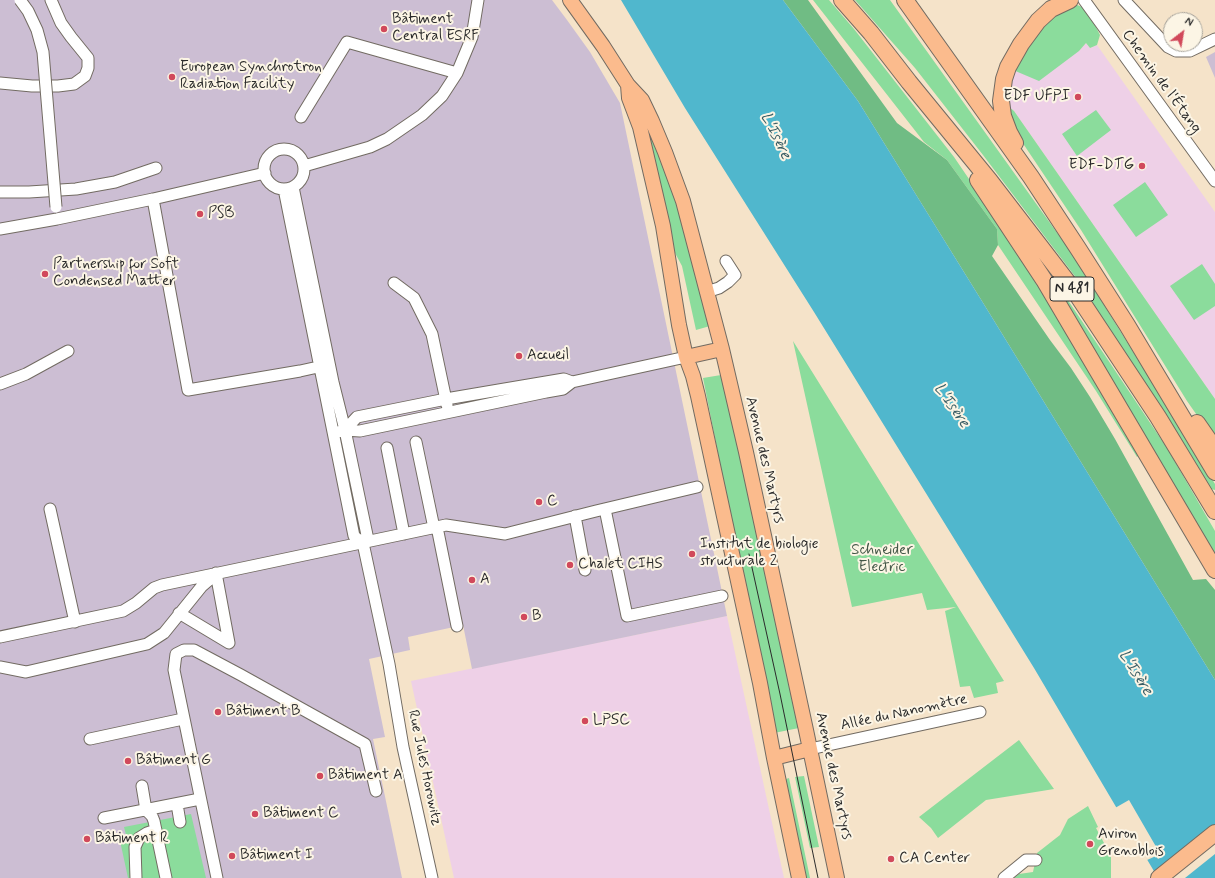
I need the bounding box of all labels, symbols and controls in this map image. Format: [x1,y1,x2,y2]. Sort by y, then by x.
place label: Bâtiment Central ESRF [392,11,479,46]
north arrow [1163,12,1203,52]
text: N [1182,15,1195,30]
marker: Bâtiment Central ESRF [379,24,389,34]
street label: Chemin de l'Étang [1117,27,1205,137]
place label: European Synchrotron Radiation Facility [180,59,322,94]
marker: European Synchrotron Radiation Facility [167,72,177,82]
place label: EDF UFPI [1003,88,1070,106]
marker: EDF UFPI [1073,92,1083,102]
water label: L'Isère [755,109,795,163]
place label: EDF-DTG [1069,157,1134,175]
marker: EDF-DTG [1137,161,1147,171]
place label: PSB [208,205,235,223]
marker: PSB [195,209,205,219]
place label: Partnership for Soft Condensed Matter [53,256,179,291]
marker: Partnership for Soft Condensed Matter [40,269,50,279]
road number: N 481 [1050,277,1094,301]
place label: Accueil [527,347,569,365]
marker: Accueil [514,351,524,361]
water label: L'Isère [929,380,973,432]
street label: Avenue des Martyrs [741,395,787,525]
place label: C [547,493,558,511]
marker: C [534,497,544,507]
place label: Institut de biologie structurale 2 [700,536,819,571]
park label: Schneider Electric [851,542,913,577]
marker: Institut de biologie structurale 2 [687,549,697,559]
place label: Chalet CIHS [578,556,663,574]
marker: Chalet CIHS [565,560,575,570]
place label: A [480,571,490,589]
marker: A [467,575,477,585]
place label: B [532,608,541,626]
marker: B [519,612,529,622]
water label: L'Isère [1114,647,1156,699]
street label: Allée du Nanomètre [839,691,969,735]
place label: Bâtiment B [226,703,301,721]
marker: Bâtiment B [213,707,223,717]
street label: Rue Jules Horowitz [403,709,445,827]
street label: Avenue des Martyrs [811,711,855,841]
place label: LPSC [593,712,630,730]
marker: LPSC [580,716,590,726]
place label: Bâtiment G [136,752,211,770]
marker: Bâtiment G [123,756,133,766]
place label: Bâtiment A [328,767,403,785]
marker: Bâtiment A [315,771,325,781]
place label: Bâtiment C [263,805,339,823]
marker: Bâtiment C [250,809,260,819]
place label: Aviron Grenoblois [1098,826,1164,861]
place label: Bâtiment R [95,830,169,848]
marker: Bâtiment R [82,834,92,844]
marker: Aviron Grenoblois [1085,839,1095,849]
place label: Bâtiment I [240,847,313,865]
place label: CA Center [899,850,970,868]
marker: Bâtiment I [227,851,237,861]
marker: CA Center [886,854,896,864]

